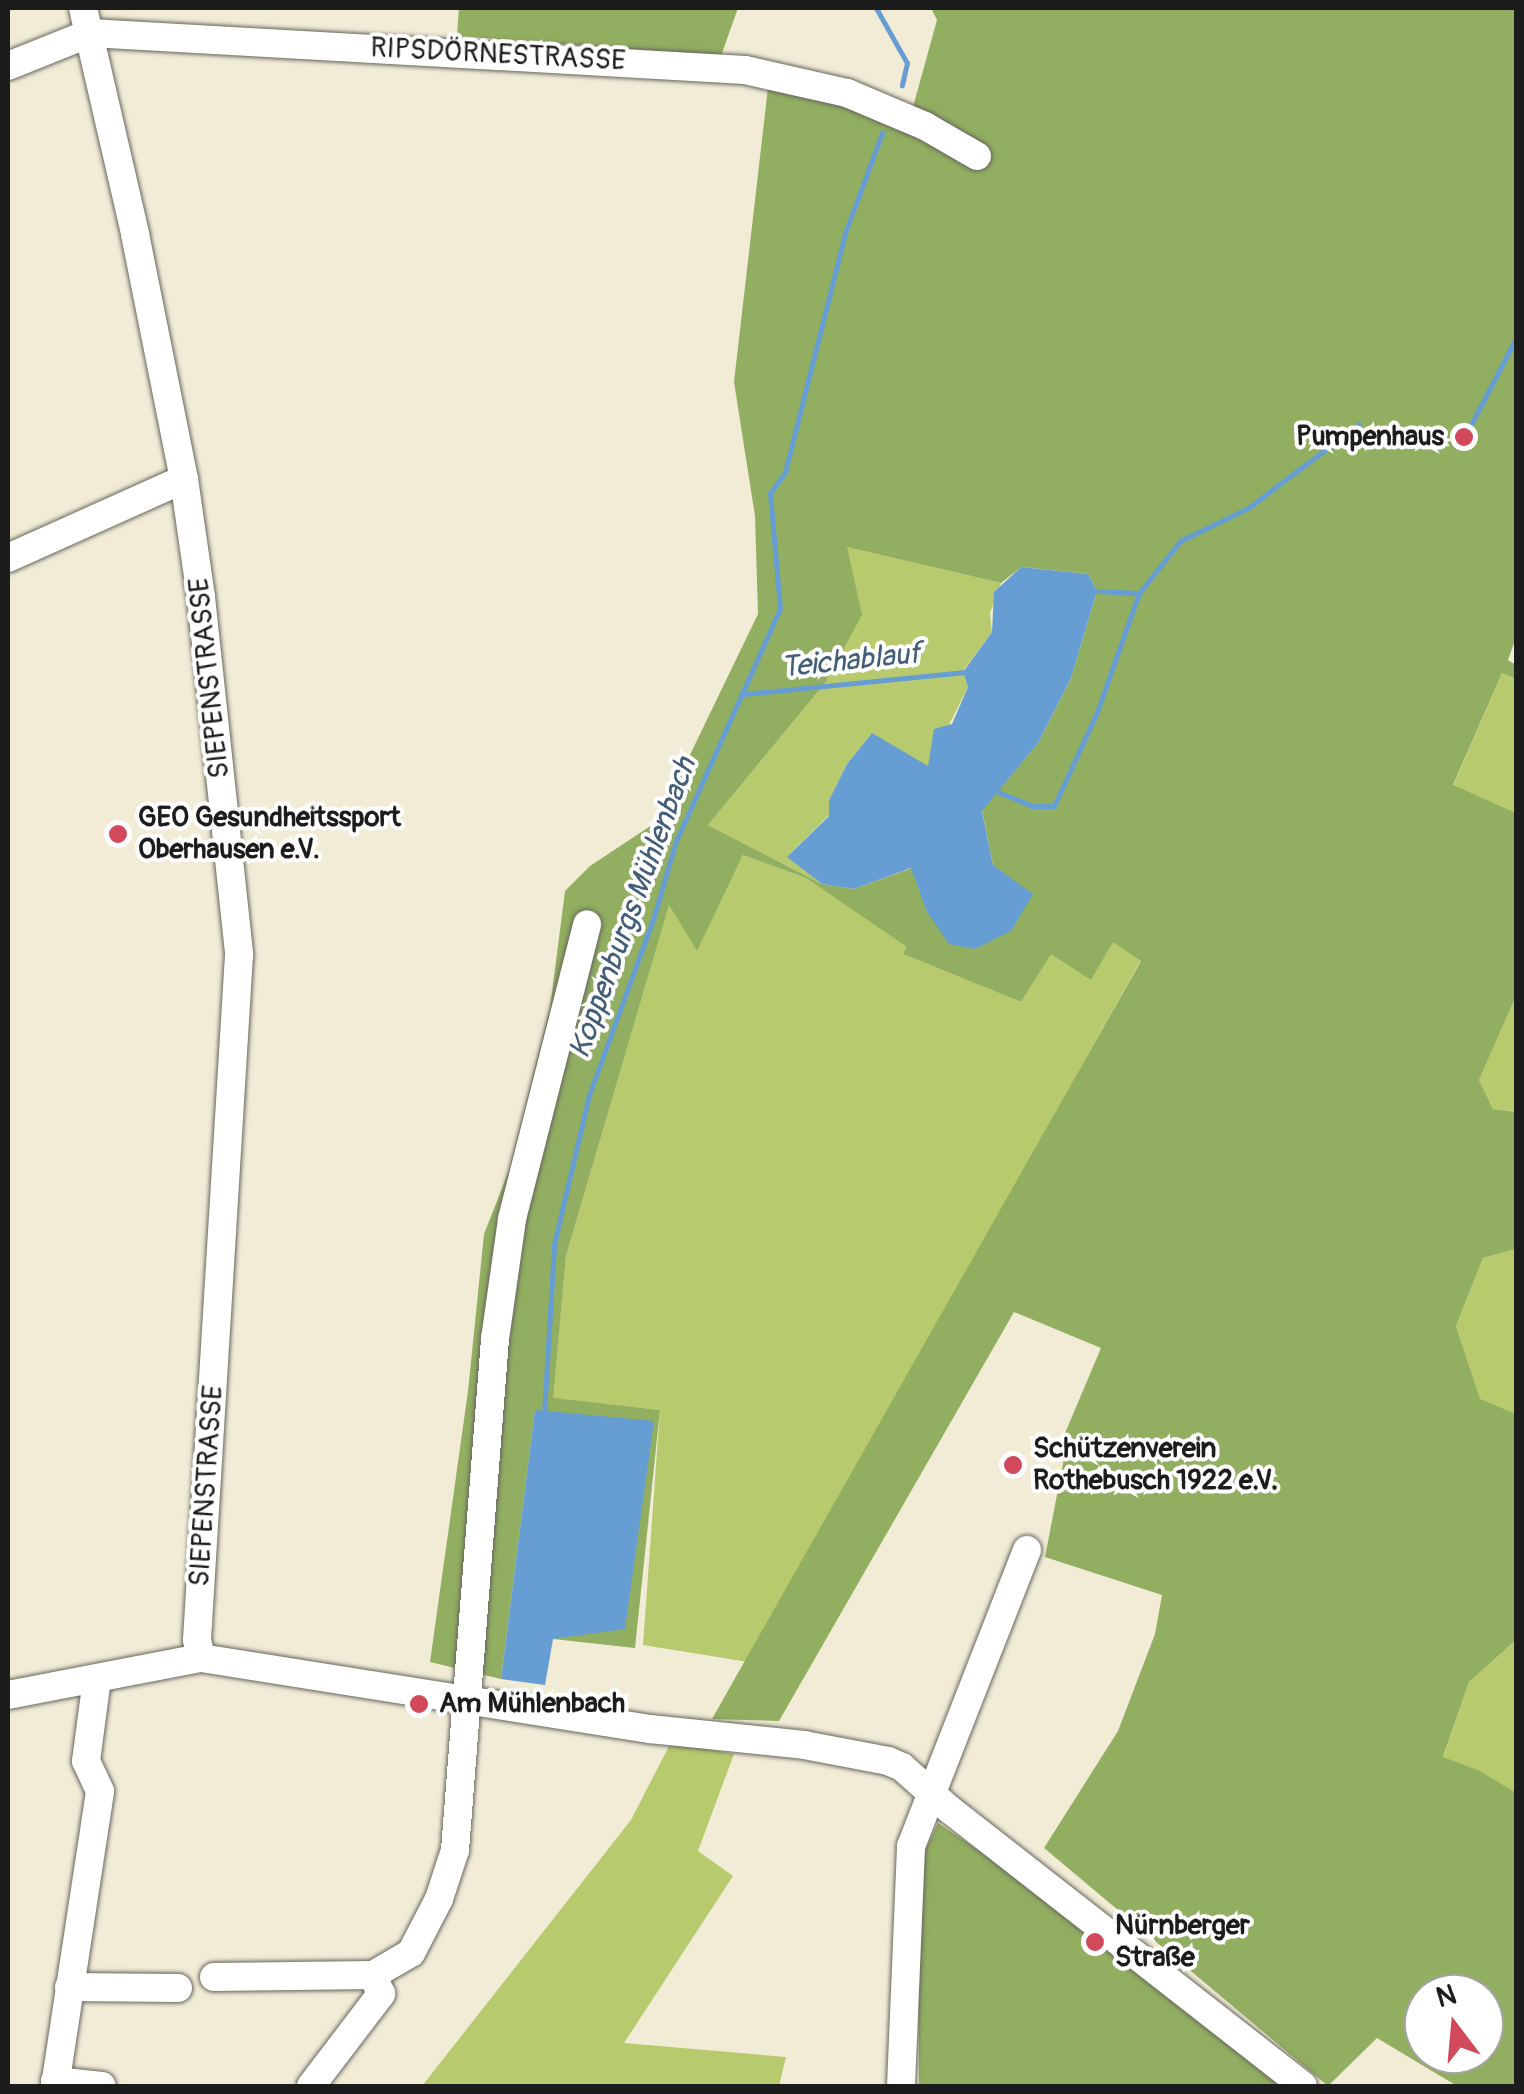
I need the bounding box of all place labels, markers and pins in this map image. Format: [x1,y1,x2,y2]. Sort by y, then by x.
place label: Pumpenhaus [1296,420,1444,454]
marker: Pumpenhaus [1453,426,1475,448]
place label: GEO Gesundheitssport Oberhausen e.V. [138,801,401,867]
marker: GEO Gesundheitssport Oberhausen e.V. [107,823,129,845]
place label: Schützenverein Rothebusch 1922 e.V. [1033,1432,1278,1498]
marker: Schützenverein Rothebusch 1922 e.V. [1002,1454,1024,1476]
place label: Am Mühlenbach [439,1687,625,1721]
marker: Am Mühlenbach [408,1693,430,1715]
place label: Nürnberger Straße [1115,1909,1250,1975]
marker: Nürnberger Straße [1084,1931,1106,1953]

